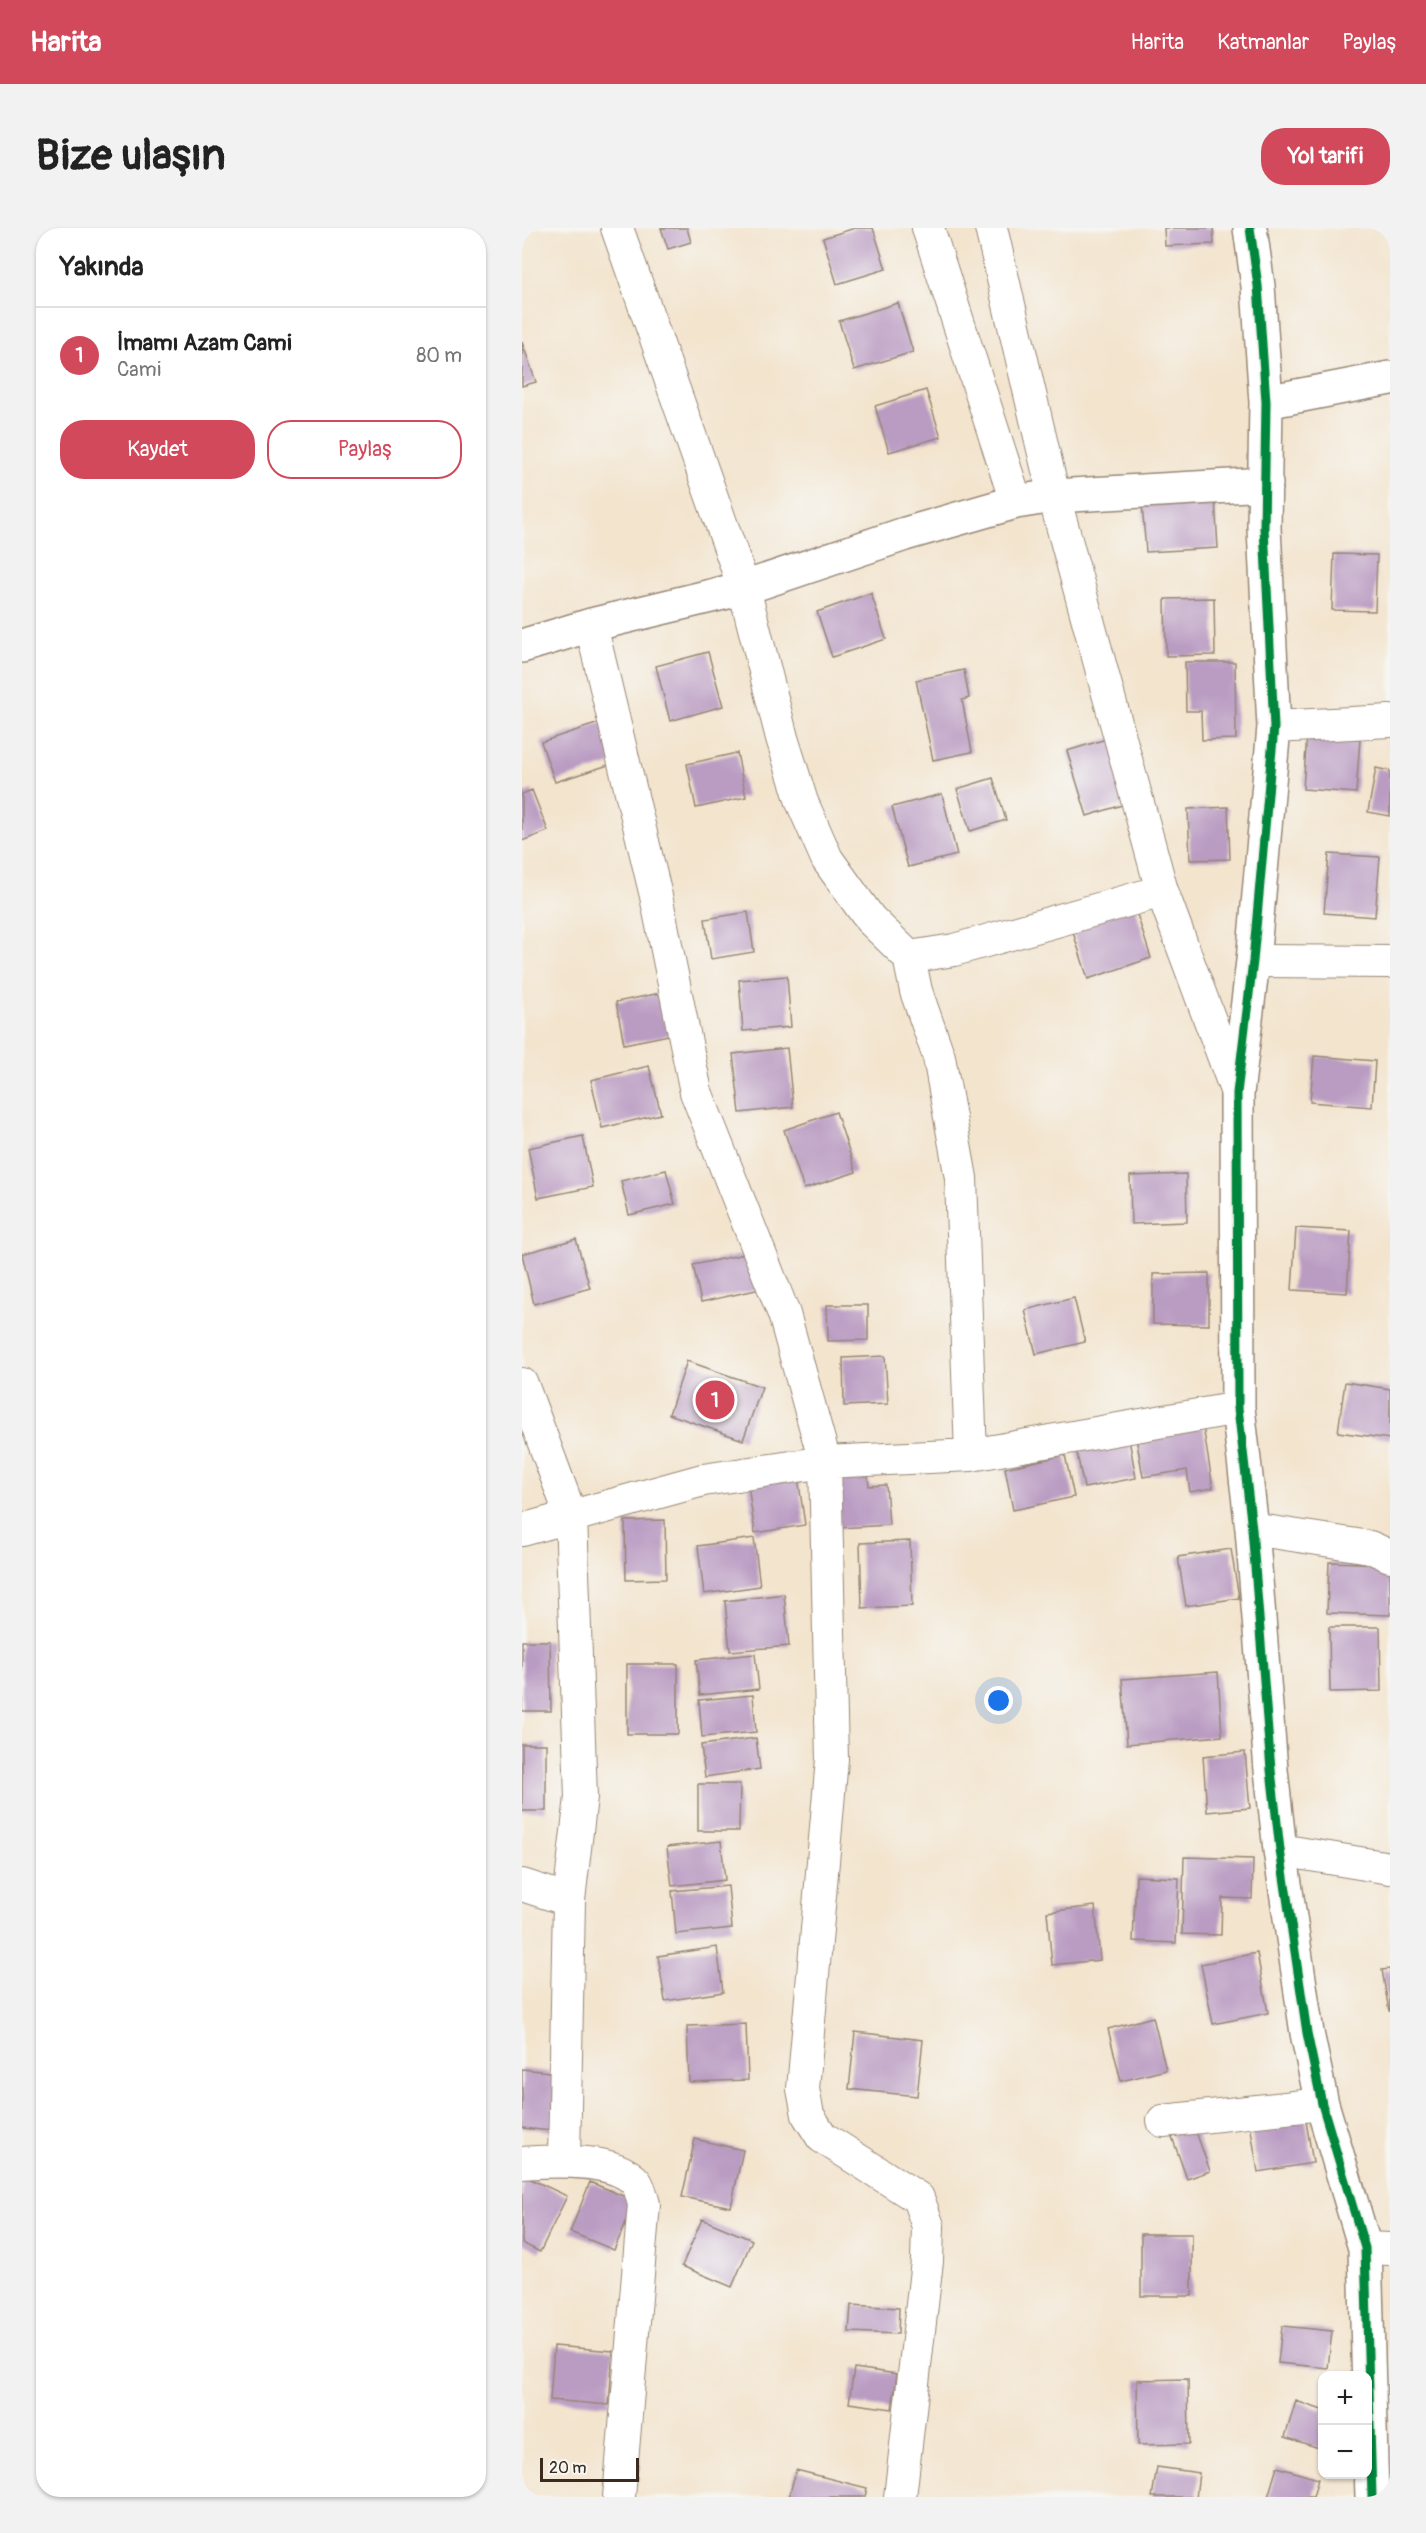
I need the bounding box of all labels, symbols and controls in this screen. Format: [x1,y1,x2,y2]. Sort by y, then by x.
text: Harita [30,25,101,60]
text: Harita [1131,29,1184,56]
text: Katmanlar [1217,29,1309,56]
text: Paylaş [1342,29,1396,56]
button: Yol tarifi [1261,128,1390,185]
text: Bize ulaşın [36,130,226,182]
text: Yakında [60,251,144,283]
text: İmamı Azam Cami [117,329,292,357]
text: 1 [76,343,83,368]
text: 80 m [416,343,462,368]
text: Cami [117,357,161,382]
button: Kaydet [60,420,255,479]
button: Paylaş [267,420,462,479]
pin: 1 [696,1378,734,1422]
your location [984,1686,1013,1715]
map controls [1318,2371,1372,2479]
button: + [1318,2371,1372,2425]
button: − [1318,2425,1372,2479]
scale bar [540,2455,639,2482]
text: 20 m [549,2458,587,2478]

